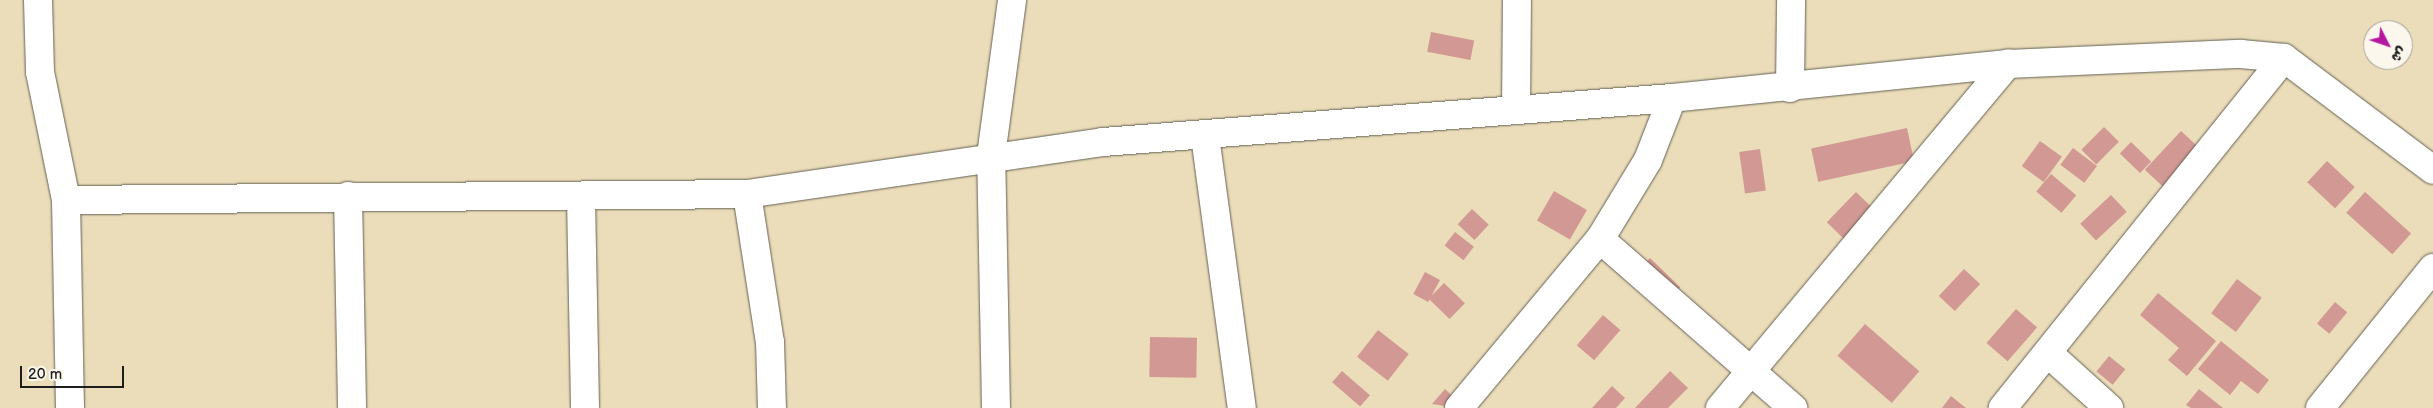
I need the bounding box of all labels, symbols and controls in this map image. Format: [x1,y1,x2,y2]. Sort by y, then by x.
north arrow [2363,20,2413,70]
text: ش [2387,43,2410,66]
scale bar [22,356,126,388]
text: 20 m [28,365,62,384]

